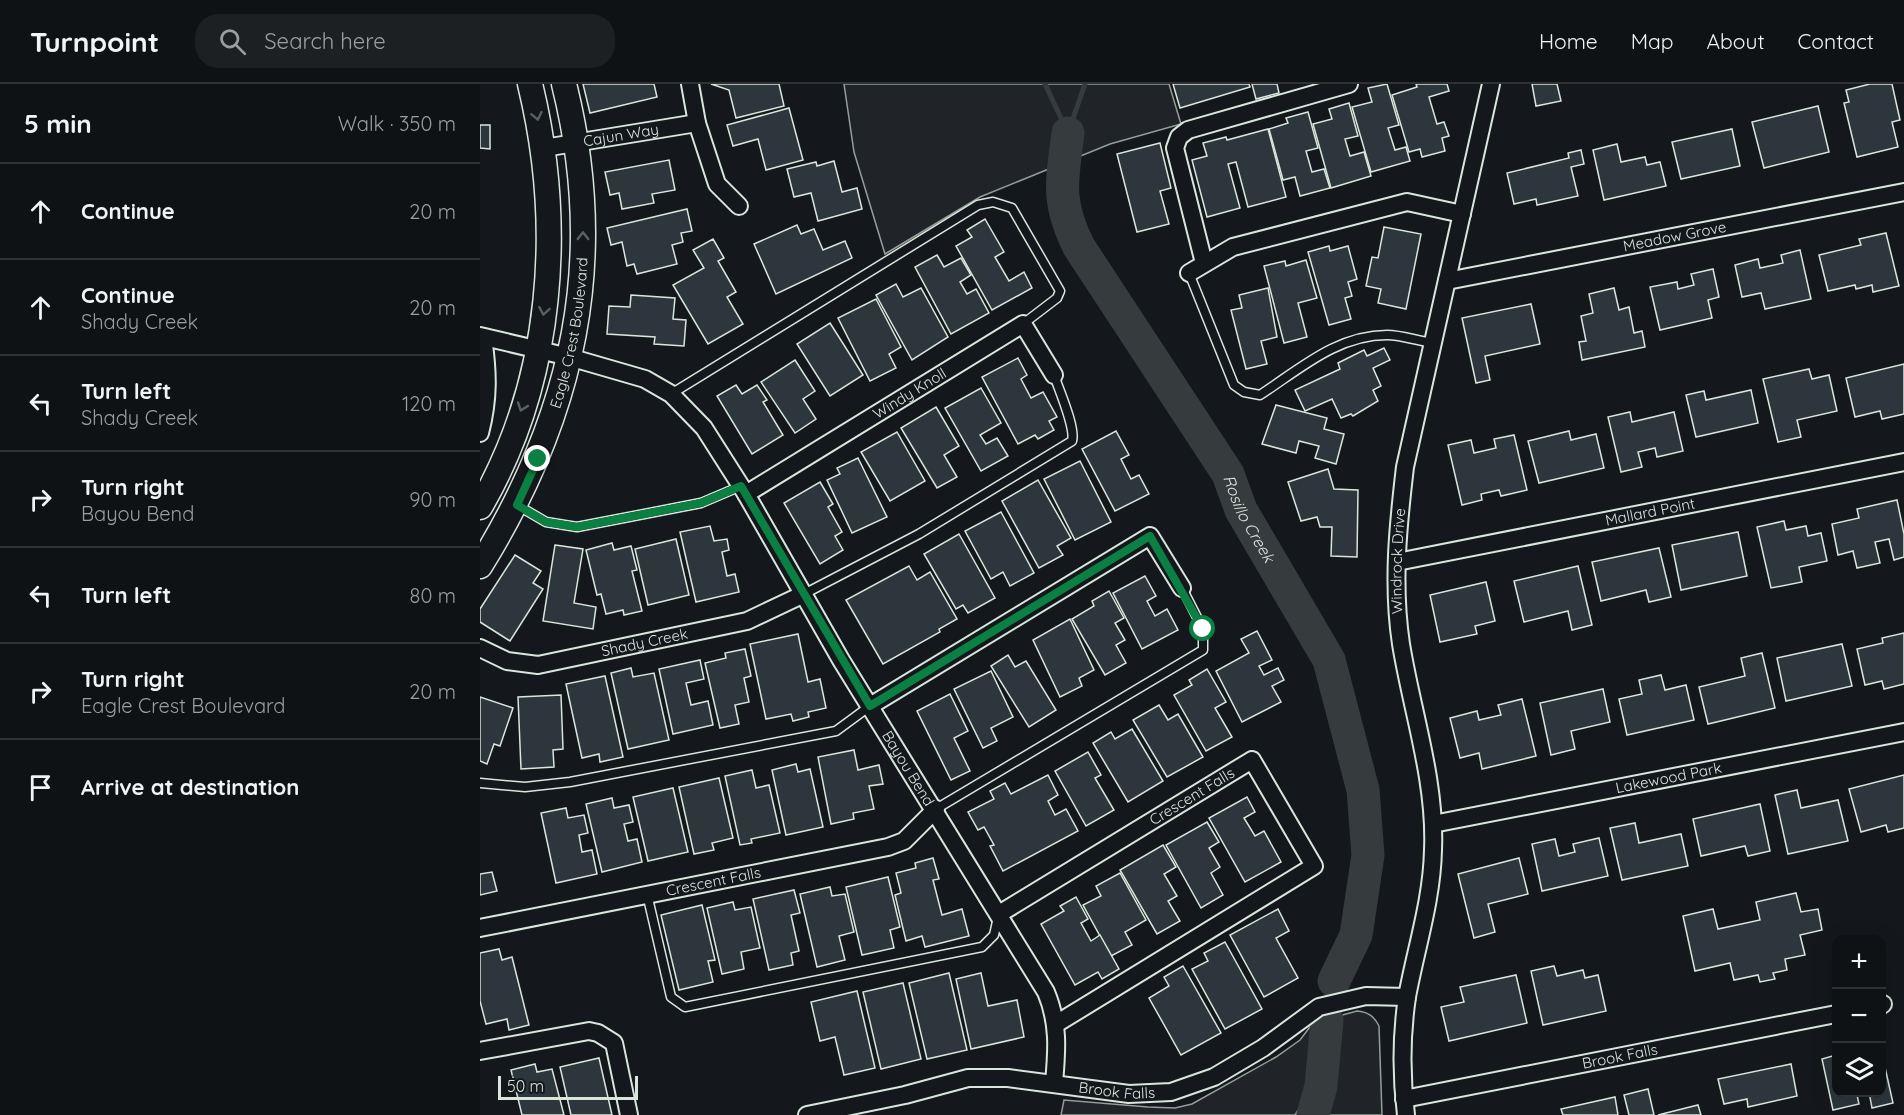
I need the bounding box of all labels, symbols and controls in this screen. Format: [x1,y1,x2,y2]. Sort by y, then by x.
search box [195,14,615,68]
text: Turnpoint [30,24,159,59]
icon: search [216,25,249,58]
text: Search here [264,27,386,55]
text: Home [1539,28,1598,54]
text: Map [1631,28,1674,54]
text: About [1707,28,1765,54]
text: Contact [1798,28,1874,54]
text: 5 min [24,107,92,140]
one-way arrow [530,110,543,120]
text: Walk · 350 m [338,111,456,136]
street label: Cajun Way [582,119,660,150]
icon: ahead [24,195,57,228]
text: Continue [81,197,175,225]
text: 20 m [409,199,456,224]
street label: Meadow Grove [1621,217,1728,256]
one-way arrow [577,232,589,241]
street label: Eagle Crest Boulevard [545,257,592,411]
text: Continue [81,281,175,309]
icon: ahead [24,291,57,324]
text: 20 m [409,295,456,320]
one-way arrow [538,306,551,316]
text: Shady Creek [81,309,198,334]
street label: Windy Knoll [869,363,950,423]
text: Turn left [81,377,171,405]
icon: left [24,387,57,420]
text: 120 m [402,391,456,416]
one-way arrow [516,401,529,412]
text: Shady Creek [81,405,198,430]
route end [524,445,550,471]
water label: Rosillo Creek [1219,472,1280,567]
text: Turn right [81,473,185,501]
icon: right [24,483,57,516]
text: 90 m [409,487,456,512]
street label: Mallard Point [1604,493,1697,530]
text: Bayou Bend [81,501,194,526]
street label: Windrock Drive [1386,507,1409,615]
icon: left [24,579,57,612]
text: Turn left [81,581,171,609]
text: 80 m [410,583,456,608]
route start [1189,615,1215,641]
street label: Shady Creek [599,624,689,660]
text: Turn right [81,665,185,693]
icon: right [24,675,57,708]
text: 20 m [409,679,456,704]
text: Eagle Crest Boulevard [81,693,285,718]
street label: Bayou Bend [878,727,939,809]
street label: Lakewood Park [1614,758,1723,797]
street label: Crescent Falls [1146,763,1238,829]
icon: arrive [24,771,57,804]
text: Arrive at destination [81,773,299,801]
street label: Crescent Falls [664,862,762,900]
map controls [1832,935,1886,1097]
button: + [1832,935,1886,989]
button: − [1832,989,1886,1043]
street label: Brook Falls [1580,1039,1659,1073]
button: layers [1832,1043,1886,1097]
scale bar [498,1073,638,1100]
text: 50 m [507,1076,544,1096]
street label: Brook Falls [1078,1077,1155,1103]

